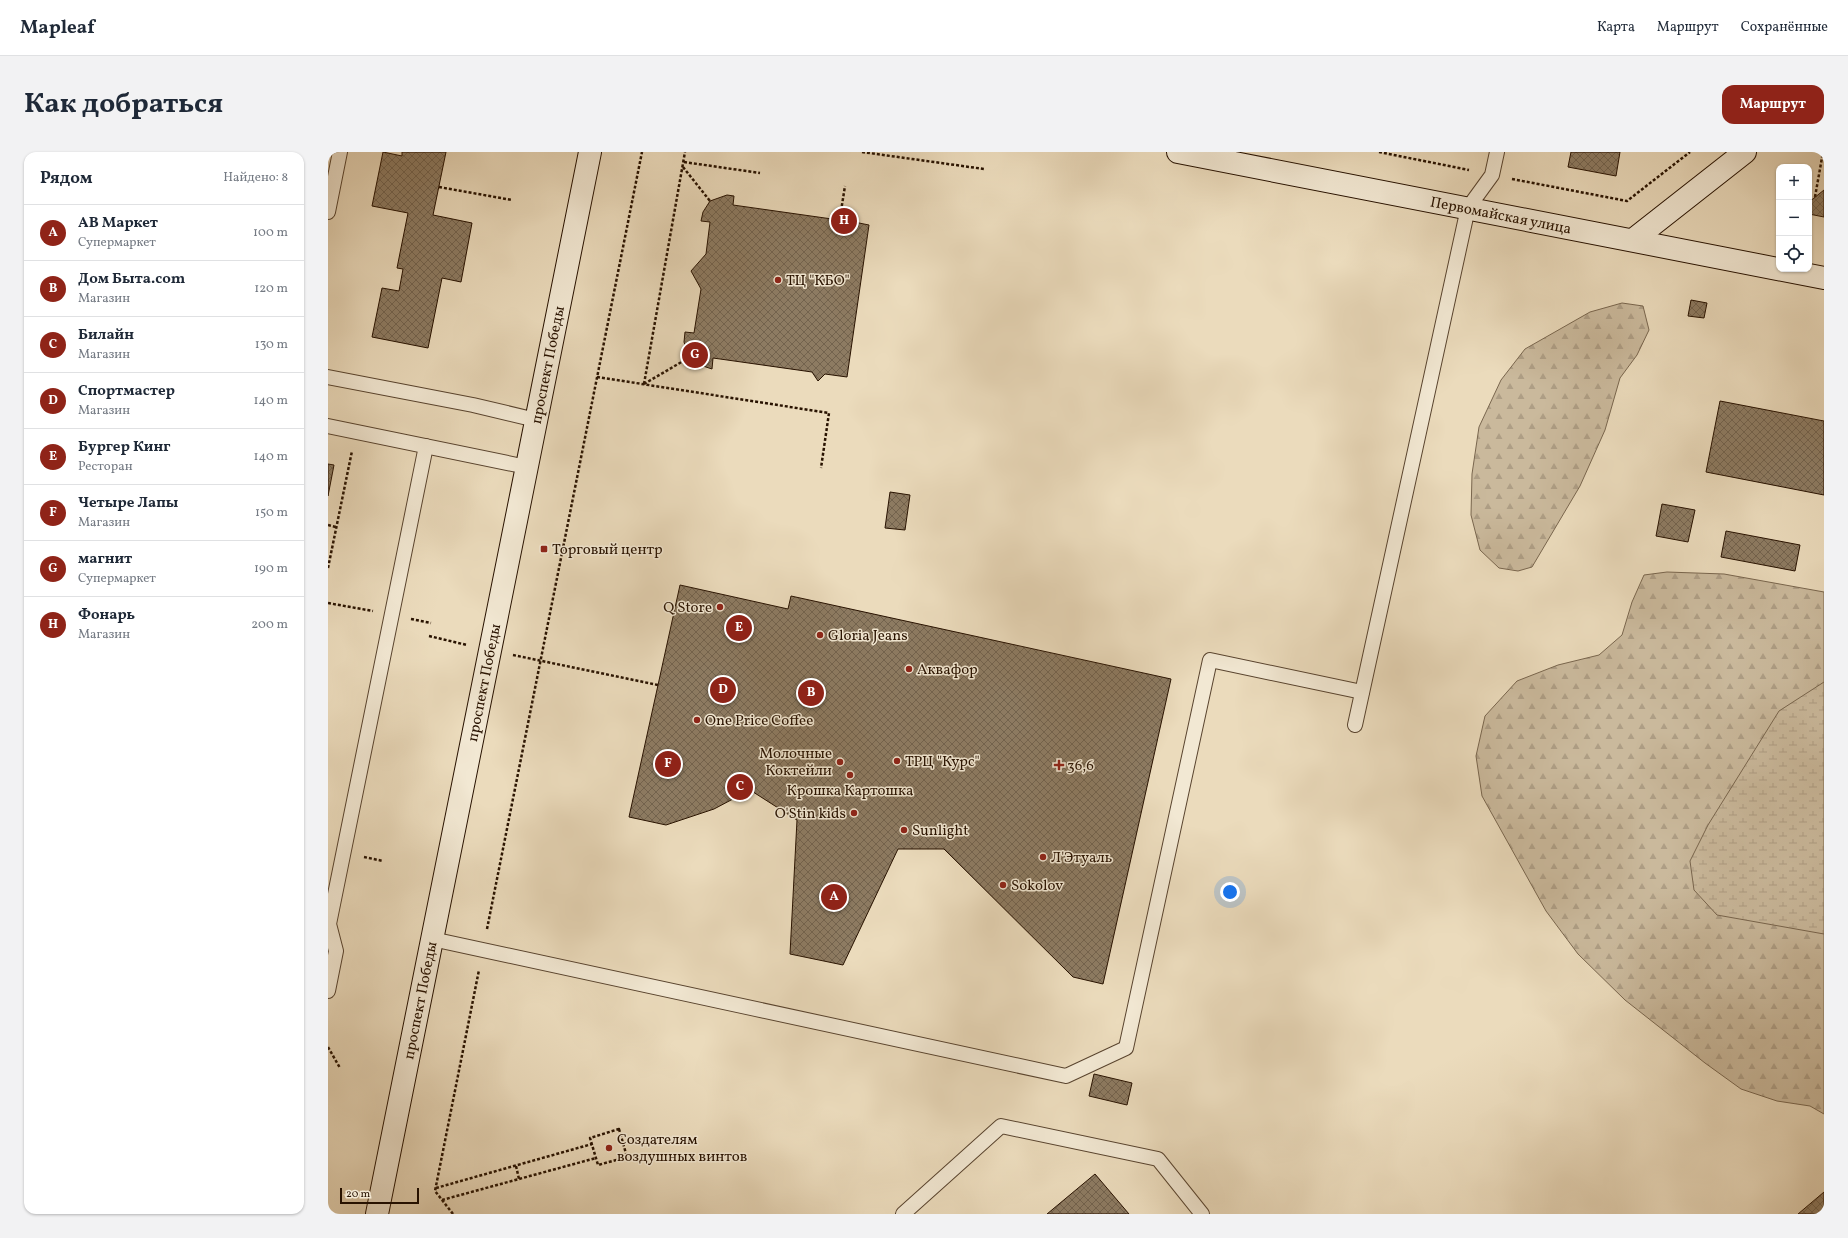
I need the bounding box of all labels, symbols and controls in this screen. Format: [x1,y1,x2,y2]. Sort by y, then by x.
text: Mapleaf [20,15,95,41]
text: Карта [1597,18,1635,37]
text: Маршрут [1657,18,1719,37]
text: Сохранённые [1741,18,1828,37]
text: Как добраться [24,85,223,124]
button: Маршрут [1722,85,1824,124]
map controls [1776,164,1812,272]
button: + [1776,164,1812,200]
text: Рядом [40,167,93,190]
text: Найдено: 8 [223,169,288,187]
street label: Первомайская улица [1428,192,1573,241]
button: − [1776,200,1812,236]
pin: H [831,206,857,236]
text: АВ Маркет [78,213,158,234]
text: A [48,224,58,242]
text: 100 m [253,224,288,242]
text: Супермаркет [78,234,156,252]
button: locate [1776,236,1812,272]
text: Дом Быта.com [78,269,185,290]
place label: ТЦ "КБО" [786,271,850,292]
marker: ТЦ "КБО" [773,275,783,285]
text: B [49,280,57,298]
text: 120 m [254,280,288,298]
text: Магазин [78,290,130,308]
street label: проспект Победы [527,304,571,426]
text: Билайн [78,325,134,346]
text: C [49,336,57,354]
text: 130 m [255,336,288,354]
pin: G [682,340,708,370]
text: Магазин [78,346,130,364]
text: Спортмастер [78,381,175,402]
text: D [48,392,58,410]
text: 140 m [254,392,288,410]
text: Магазин [78,402,130,420]
text: Бургер Кинг [78,437,170,458]
text: E [49,448,57,466]
text: 140 m [254,448,288,466]
text: Ресторан [78,458,133,476]
text: Четыре Лапы [78,493,178,514]
text: F [49,504,57,522]
text: 150 m [255,504,288,522]
text: Магазин [78,514,130,532]
place label: Торговый центр [552,540,663,561]
marker: Торговый центр [539,544,549,554]
text: магнит [78,549,132,570]
text: G [48,560,58,578]
text: 190 m [254,560,288,578]
text: Супермаркет [78,570,156,588]
place label: Q Store [663,598,712,619]
marker: Q Store [715,602,725,612]
text: Фонарь [78,605,135,626]
pin: E [726,613,752,643]
text: H [48,616,58,634]
text: 200 m [251,616,288,634]
street label: проспект Победы [463,622,507,744]
text: Магазин [78,626,130,644]
place label: Gloria Jeans [828,626,908,647]
marker: Gloria Jeans [815,630,825,640]
place label: Аквафор [917,660,978,681]
marker: Аквафор [904,664,914,674]
pin: D [710,675,736,705]
pin: B [798,678,824,708]
place label: One Price Coffee [705,711,813,732]
marker: One Price Coffee [692,715,702,725]
place label: Молочные Коктейли [759,744,832,782]
pin: F [655,749,681,779]
place label: ТРЦ "Курс" [905,752,980,773]
marker: ТРЦ "Курс" [892,756,902,766]
place label: 36,6 [1067,756,1094,777]
marker: Молочные Коктейли [835,757,845,767]
marker: 36,6 [1054,760,1064,770]
marker: Крошка Картошка [845,770,855,780]
pin: C [727,772,753,802]
place label: Крошка Картошка [787,781,913,802]
place label: O'Stin kids [775,804,846,825]
marker: O'Stin kids [849,808,859,818]
place label: Sunlight [912,821,969,842]
marker: Sunlight [899,825,909,835]
place label: Л'Этуаль [1051,848,1112,869]
marker: Л'Этуаль [1038,852,1048,862]
place label: Sokolov [1011,876,1063,897]
marker: Sokolov [998,880,1008,890]
pin: A [821,882,847,912]
your location [1220,882,1240,902]
street label: проспект Победы [399,939,443,1061]
place label: Создателям воздушных винтов [617,1130,747,1168]
marker: Создателям воздушных винтов [604,1143,614,1153]
scale bar [340,1186,419,1205]
text: 20 m [346,1187,370,1202]

